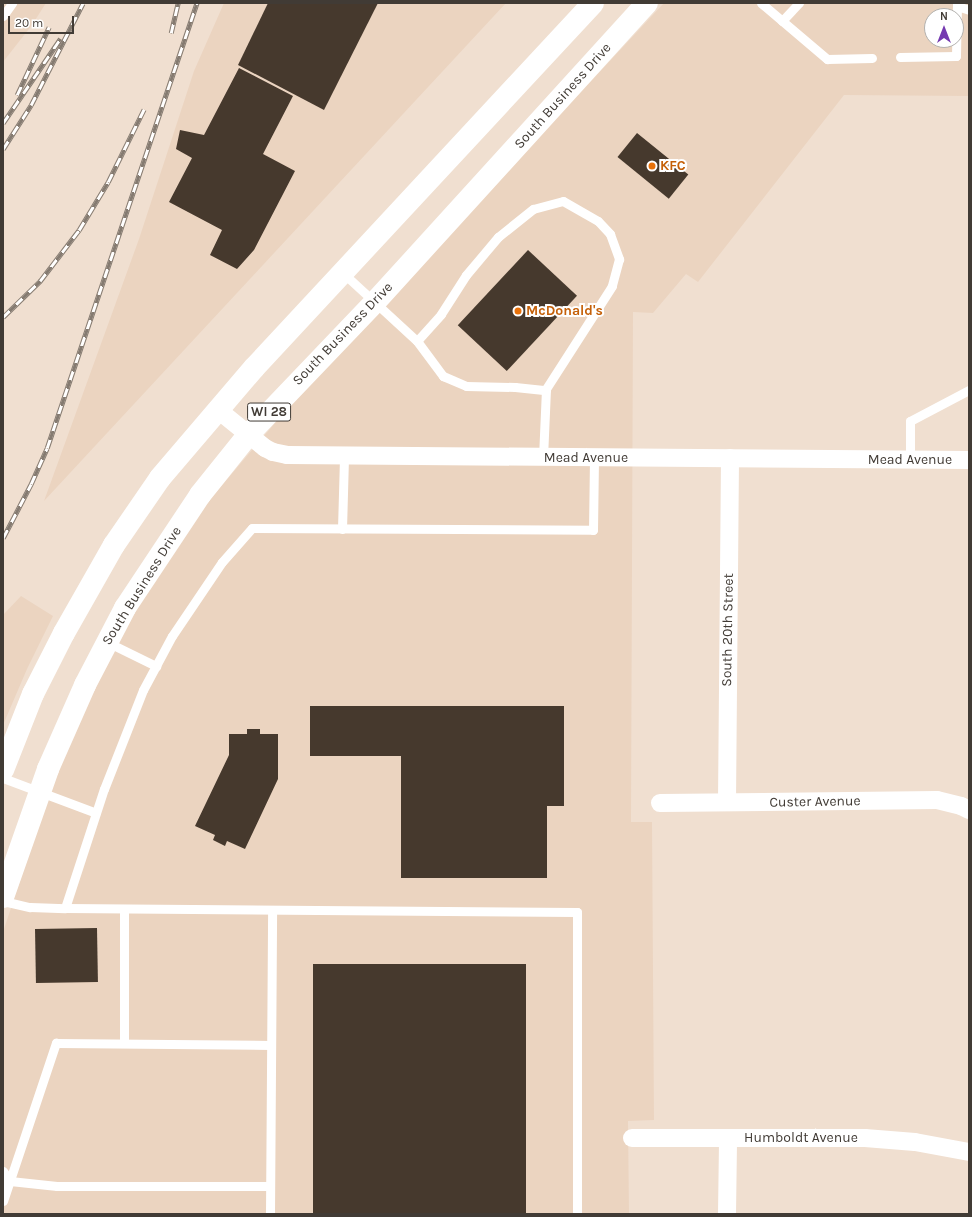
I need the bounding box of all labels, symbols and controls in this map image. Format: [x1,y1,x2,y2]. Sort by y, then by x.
scale bar [10,8,76,34]
north arrow [924,8,964,48]
text: N [940,10,948,23]
text: 20 m [15,16,43,30]
street label: South Business Drive [511,40,615,152]
place label: KFC [660,158,686,174]
marker: KFC [647,161,657,171]
street label: South Business Drive [289,279,397,389]
place label: McDonald's [526,303,603,319]
marker: McDonald's [513,306,523,316]
road number: WI 28 [247,401,291,423]
street label: Mead Avenue [544,450,628,466]
street label: Mead Avenue [868,452,952,468]
street label: South Business Drive [99,524,185,648]
street label: South 20th Street [719,573,737,687]
street label: Custer Avenue [769,793,861,811]
street label: Humboldt Avenue [744,1130,858,1146]

